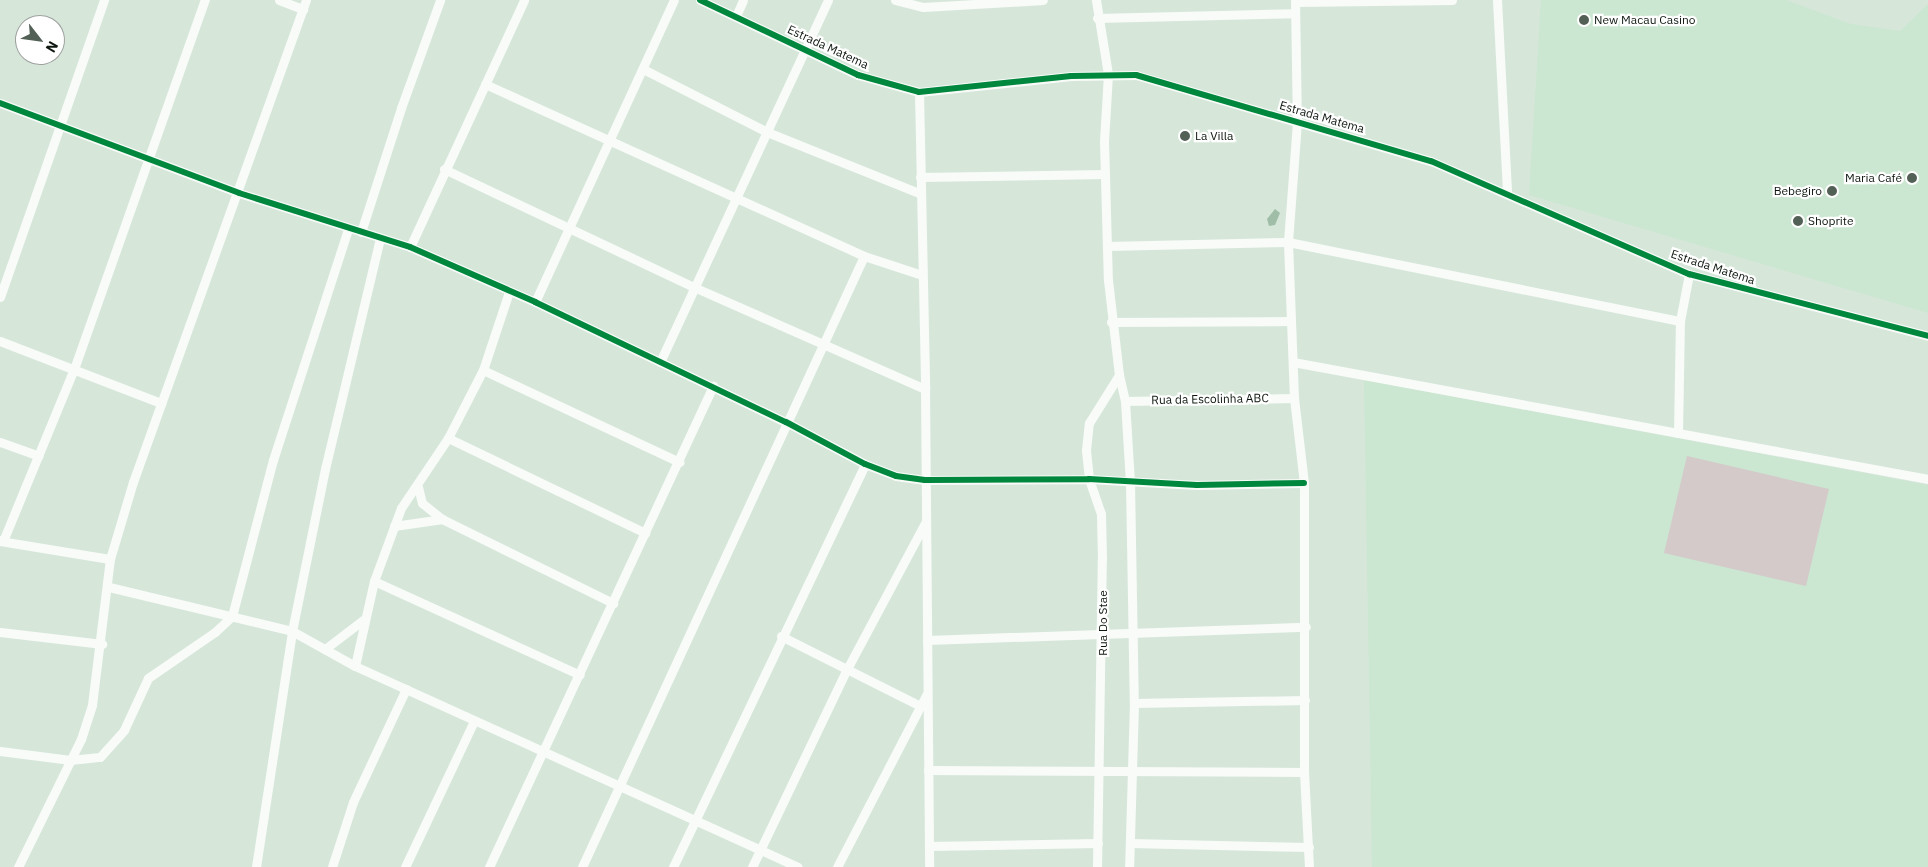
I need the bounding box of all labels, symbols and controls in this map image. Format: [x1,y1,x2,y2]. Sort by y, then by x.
place label: New Macau Casino [1594,13,1696,27]
marker: New Macau Casino [1578,14,1590,26]
north arrow [15,15,65,65]
street label: Estrada Matema [785,22,871,72]
text: N [42,38,62,56]
street label: Estrada Matema [1278,98,1366,136]
place label: La Villa [1195,129,1233,143]
marker: La Villa [1179,130,1191,142]
place label: Maria Café [1845,171,1902,185]
marker: Maria Café [1906,172,1918,184]
place label: Bebegiro [1774,184,1822,198]
marker: Bebegiro [1826,185,1838,197]
place label: Shoprite [1808,214,1854,228]
marker: Shoprite [1792,215,1804,227]
street label: Estrada Matema [1669,247,1757,287]
street label: Rua da Escolinha ABC [1151,391,1269,407]
street label: Rua Do Stae [1096,590,1110,656]

